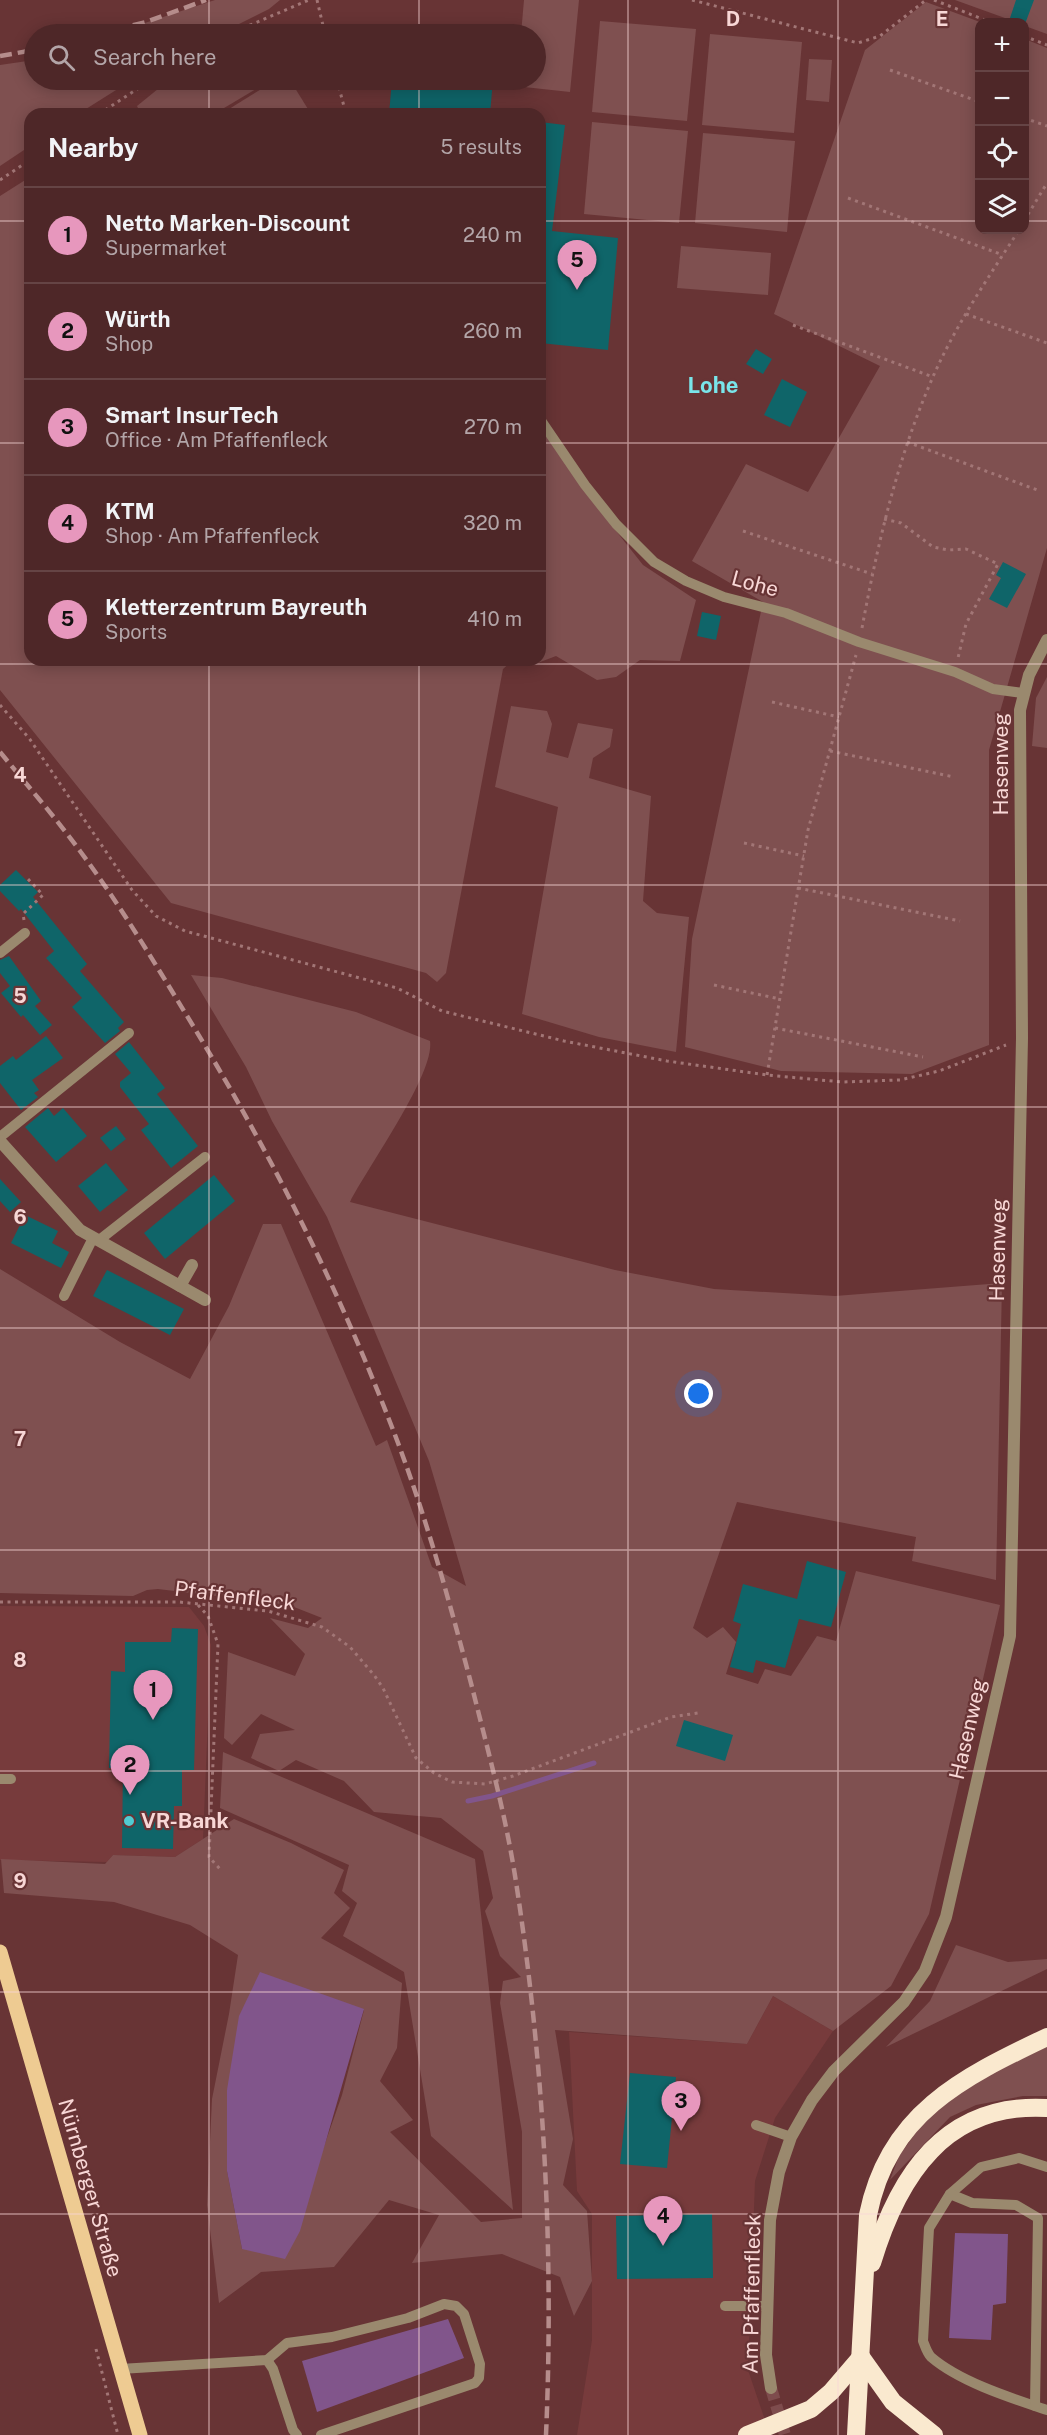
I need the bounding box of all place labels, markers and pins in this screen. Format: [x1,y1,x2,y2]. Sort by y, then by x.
pin: 5 [558,240,596,290]
pin: 1 [134,1670,172,1720]
pin: 2 [110,1746,150,1795]
place label: VR-Bank [141,1808,229,1833]
marker: VR-Bank [122,1814,136,1828]
pin: 3 [662,2082,700,2131]
pin: 4 [644,2196,682,2246]

